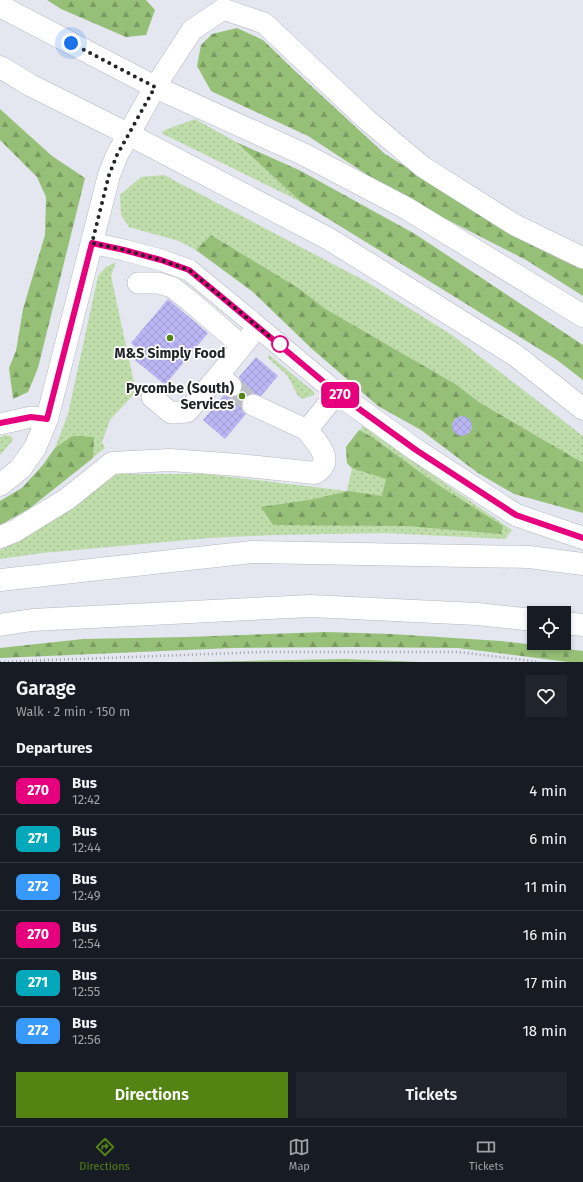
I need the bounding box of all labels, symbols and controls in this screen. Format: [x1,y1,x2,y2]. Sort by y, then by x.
your location [61,33,81,53]
marker: M&S Simply Food [165,333,175,343]
unlabelled marker [271,335,289,353]
place label: M&S Simply Food [115,345,225,362]
place label: Pycombe (South) Services [126,380,234,413]
line badge: 270 [317,382,363,408]
text: 270 [329,386,351,403]
marker: Pycombe (South) Services [237,391,247,401]
map controls [527,606,571,650]
button: locate [527,606,571,650]
button: heart [525,675,567,717]
text: Garage [16,677,76,700]
text: Walk · 2 min · 150 m [16,704,130,719]
text: Departures [16,739,93,757]
text: Bus [72,774,97,792]
text: 270 [27,782,49,799]
text: 4 min [529,782,567,800]
text: 12:42 [72,792,100,807]
text: Bus [72,822,97,840]
text: 271 [28,830,48,847]
text: 6 min [529,830,567,848]
text: 12:44 [72,840,101,855]
text: Bus [72,870,97,888]
text: 272 [28,878,48,895]
text: 11 min [524,878,567,896]
text: 12:49 [72,888,101,903]
text: Bus [72,918,97,936]
text: 270 [27,926,49,943]
text: 16 min [523,926,567,944]
text: 12:54 [72,936,101,951]
text: Bus [72,966,97,984]
text: 271 [28,974,48,991]
text: 17 min [524,974,567,992]
text: 12:55 [72,984,100,999]
text: Bus [72,1014,97,1032]
text: 272 [28,1022,48,1039]
text: 18 min [522,1022,567,1040]
text: 12:56 [72,1032,101,1047]
button: Directions [16,1072,288,1118]
button: Tickets [296,1072,567,1118]
tab: Directions [79,1136,130,1173]
tab: Map [288,1136,310,1173]
tab: Tickets [469,1136,504,1173]

